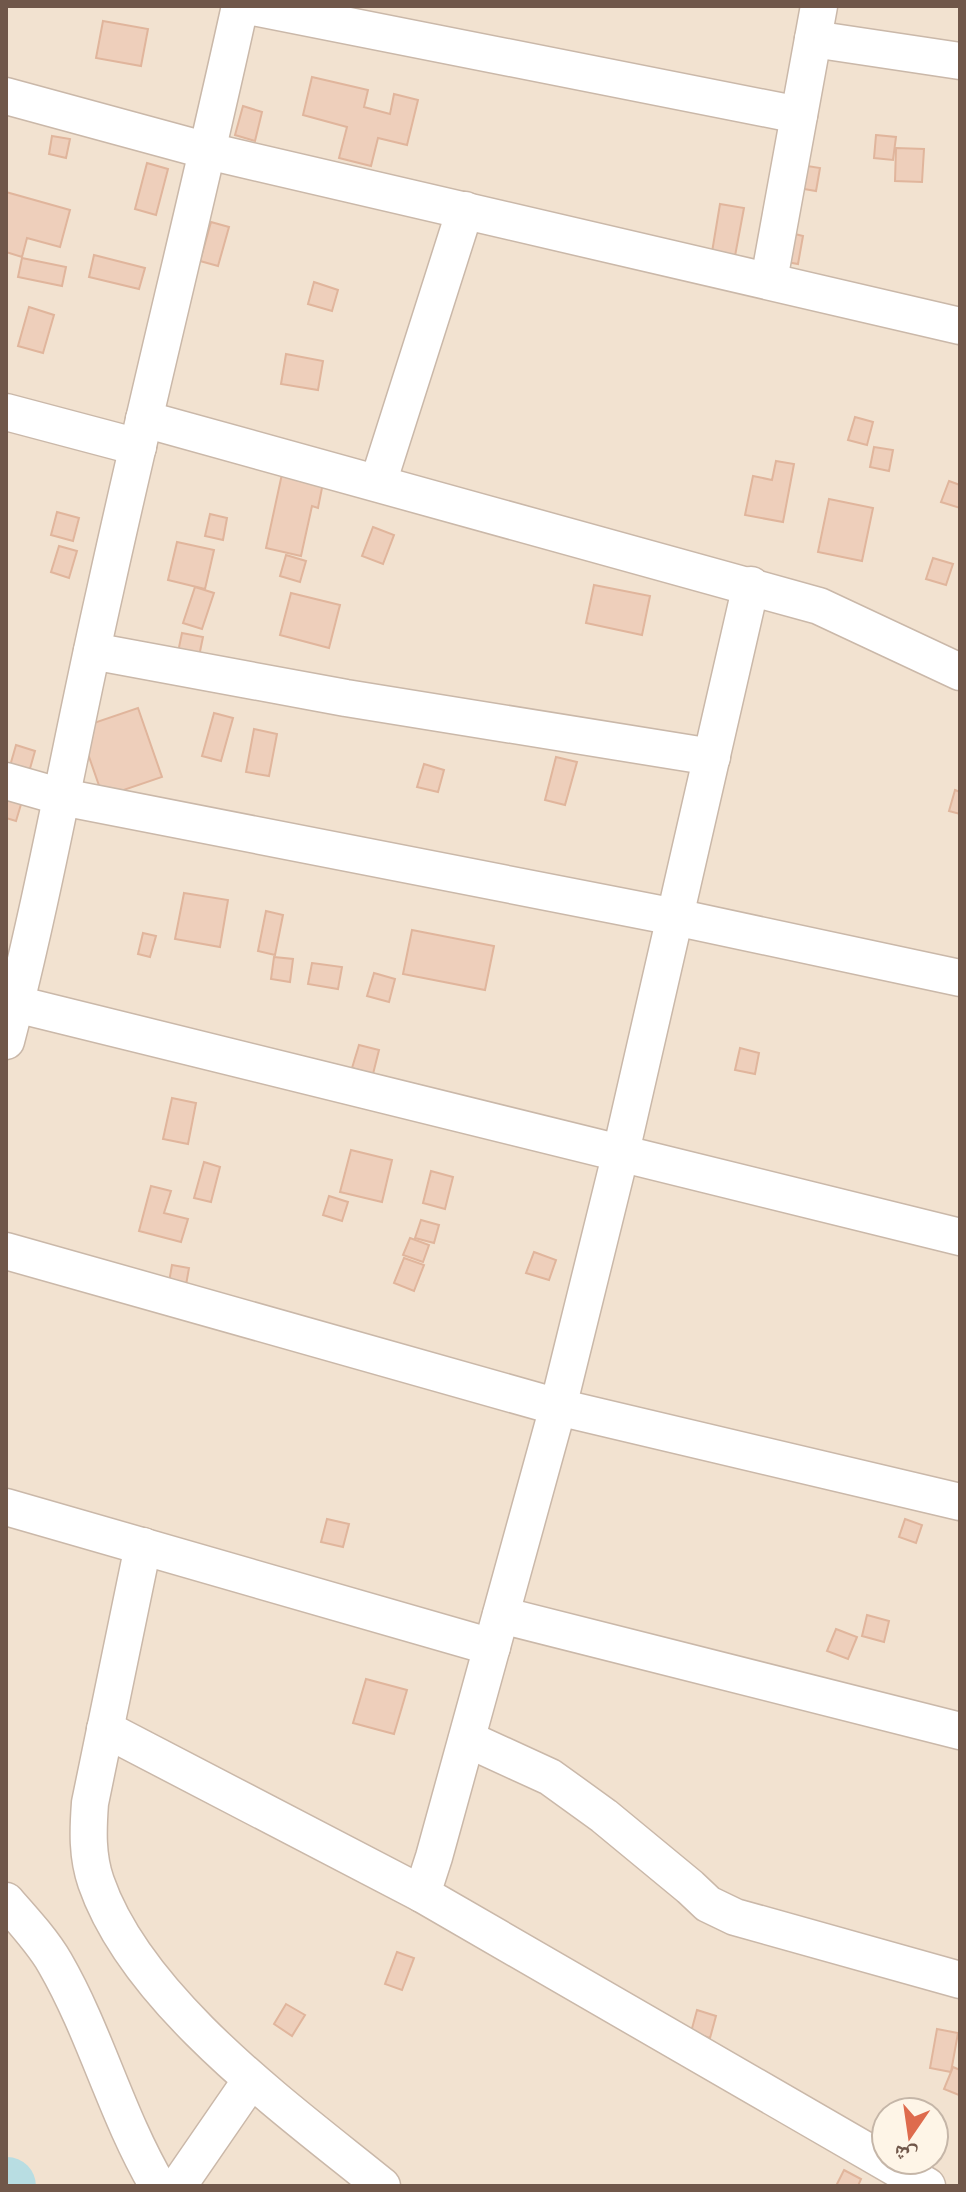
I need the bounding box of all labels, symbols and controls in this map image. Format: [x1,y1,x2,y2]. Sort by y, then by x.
north arrow [870,2096,950,2176]
text: ش [891,2139,920,2171]

